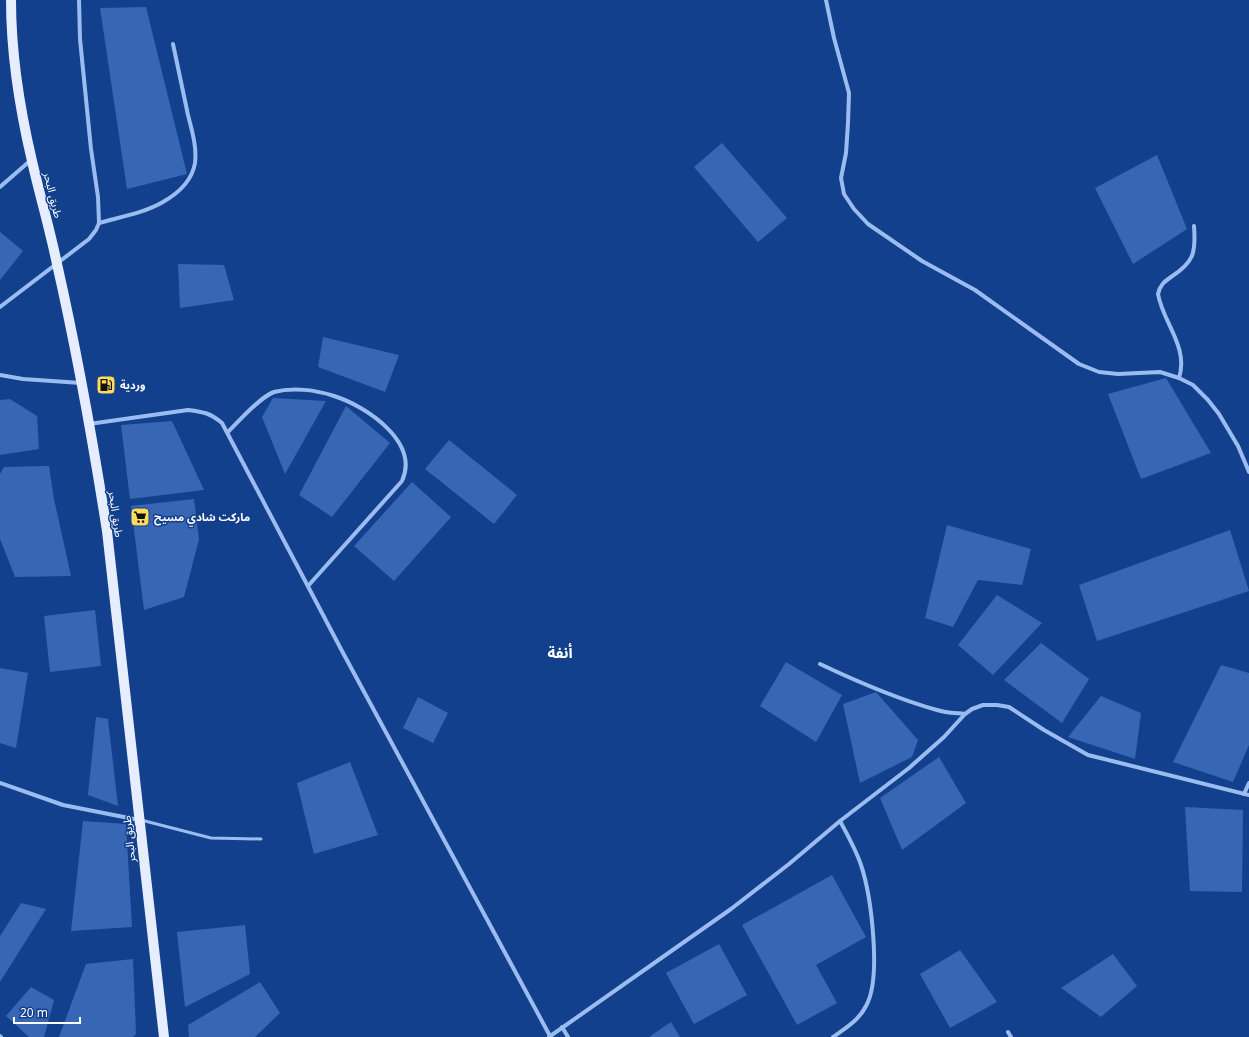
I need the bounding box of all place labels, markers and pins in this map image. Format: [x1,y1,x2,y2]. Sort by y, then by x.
fuel station icon: وردية [95,374,117,396]
place label: وردية [120,377,145,392]
supermarket icon: ماركت شادي مسيح [129,506,151,528]
place label: ماركت شادي مسيح [154,509,250,527]

